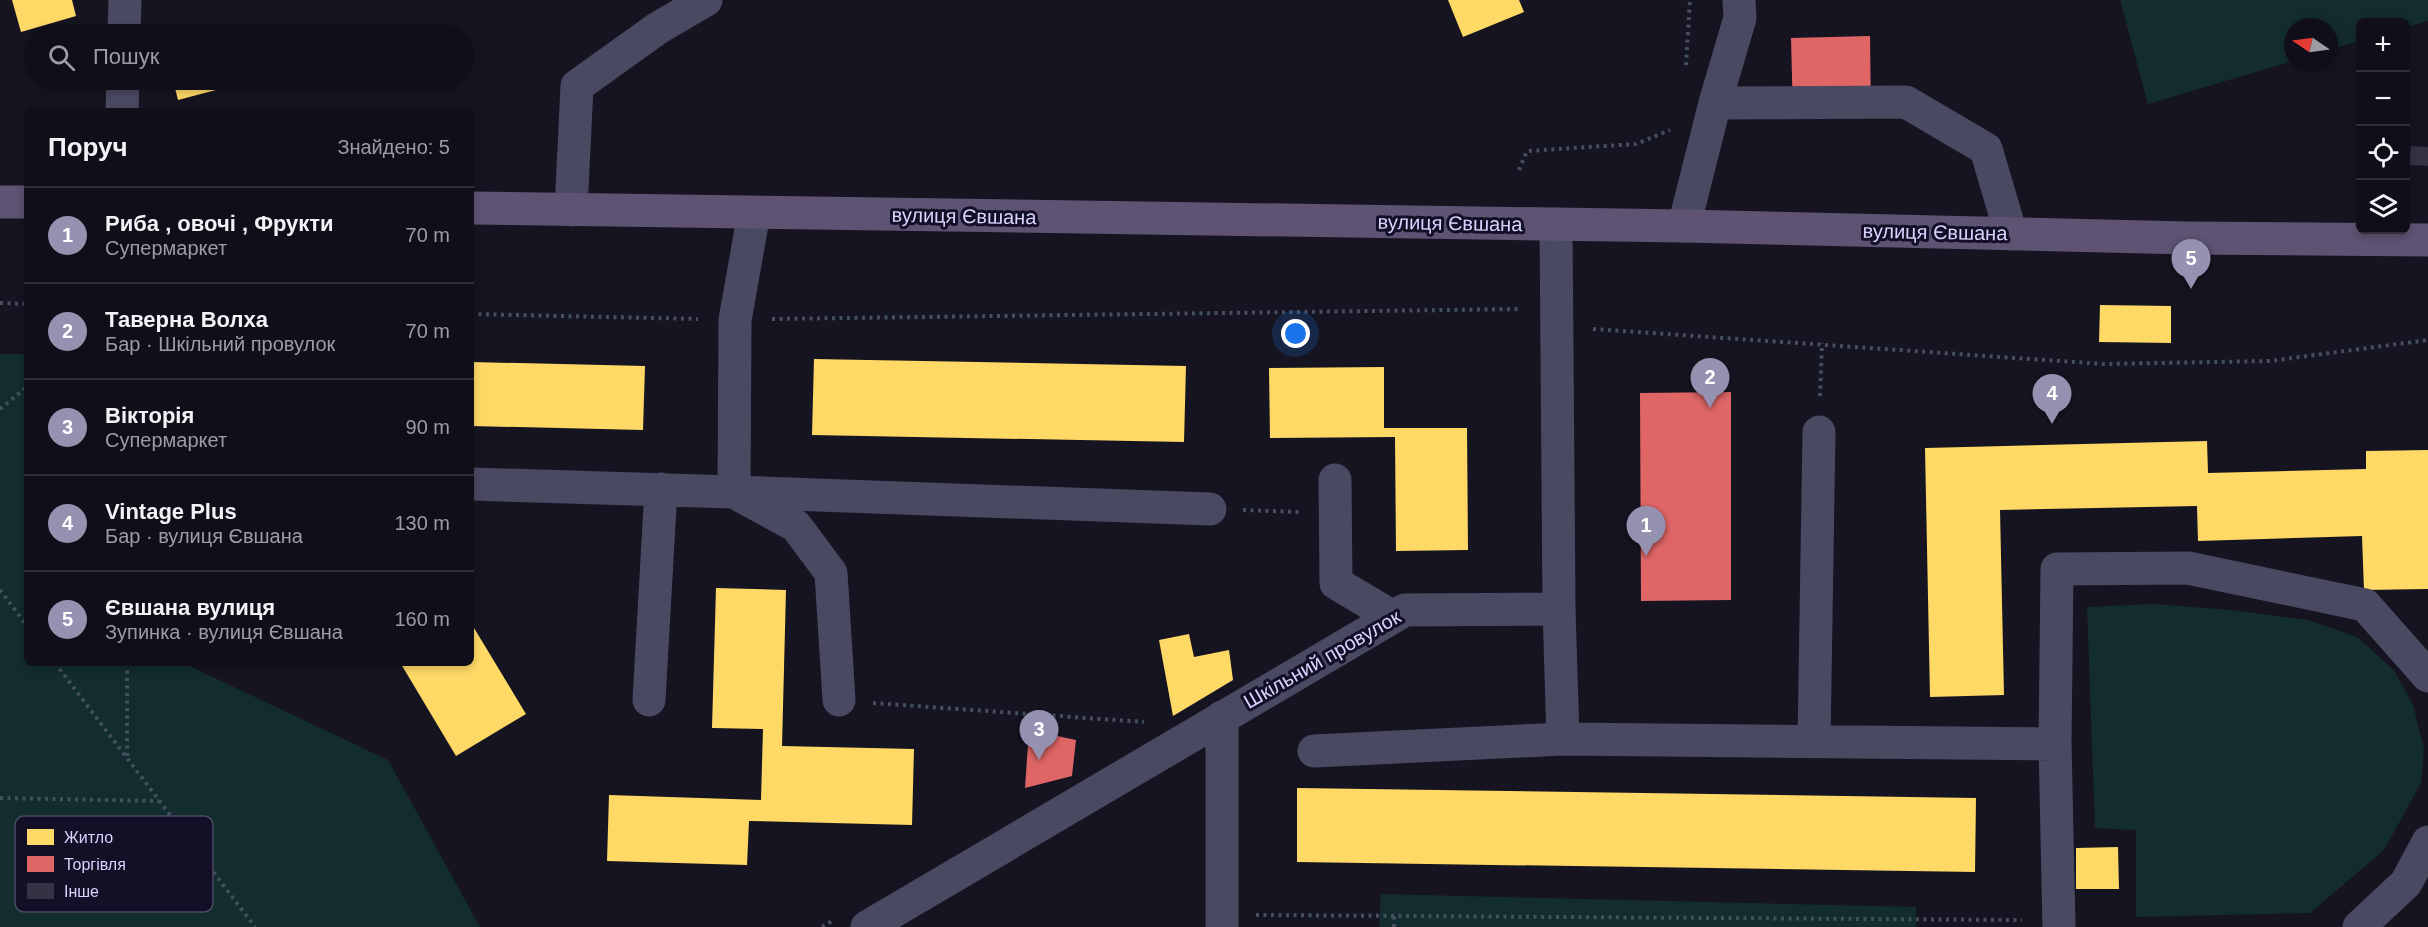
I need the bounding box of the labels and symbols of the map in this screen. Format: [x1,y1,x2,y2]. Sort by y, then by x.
north arrow [2284,18,2338,72]
street label: вулиця Євшана [891,204,1037,228]
street label: вулиця Євшана [1377,211,1523,235]
street label: вулиця Євшана [1862,220,2008,244]
pin: 5 [2172,240,2210,289]
your location [1281,319,1310,348]
pin: 2 [1690,358,1730,408]
pin: 4 [2032,374,2072,424]
pin: 1 [1626,506,1666,556]
street label: Шкільний провулок [1240,605,1404,713]
pin: 3 [1020,710,1058,760]
legend [15,816,213,912]
text: Житло [64,829,113,846]
text: Торгівля [64,856,126,873]
text: Інше [64,883,99,900]

